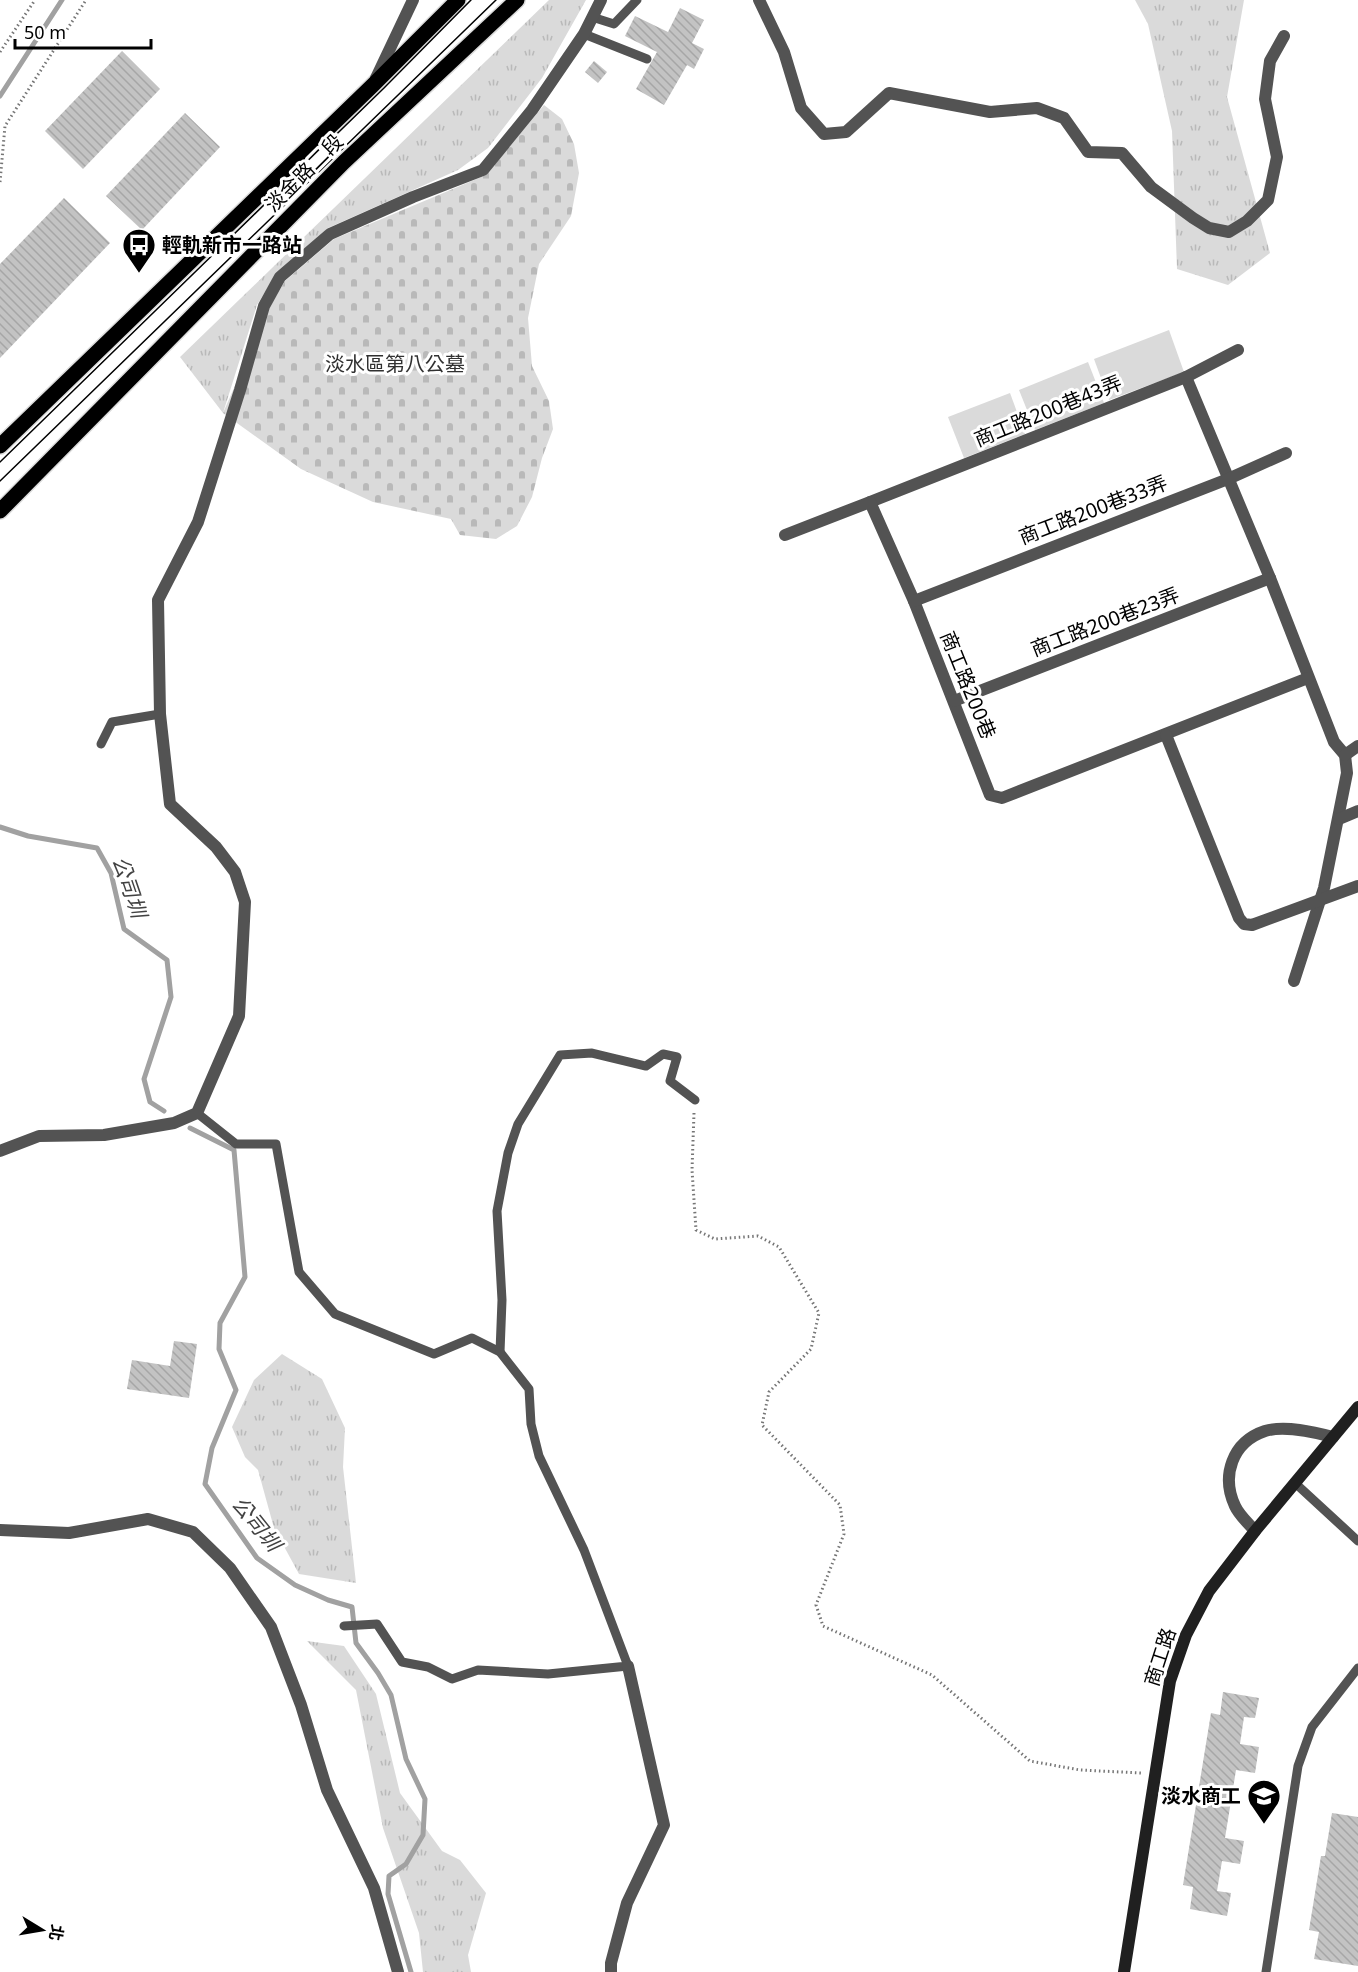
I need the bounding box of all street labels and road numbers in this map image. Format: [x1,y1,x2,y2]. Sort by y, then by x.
street label: 淡金路二段 [259,128,349,218]
street label: 商工路200巷43弄 [970,369,1126,452]
street label: 商工路200巷33弄 [1015,469,1171,550]
street label: 商工路200巷23弄 [1027,581,1183,662]
street label: 商工路200巷 [935,627,1002,743]
street label: 商工路 [1137,1624,1182,1690]

